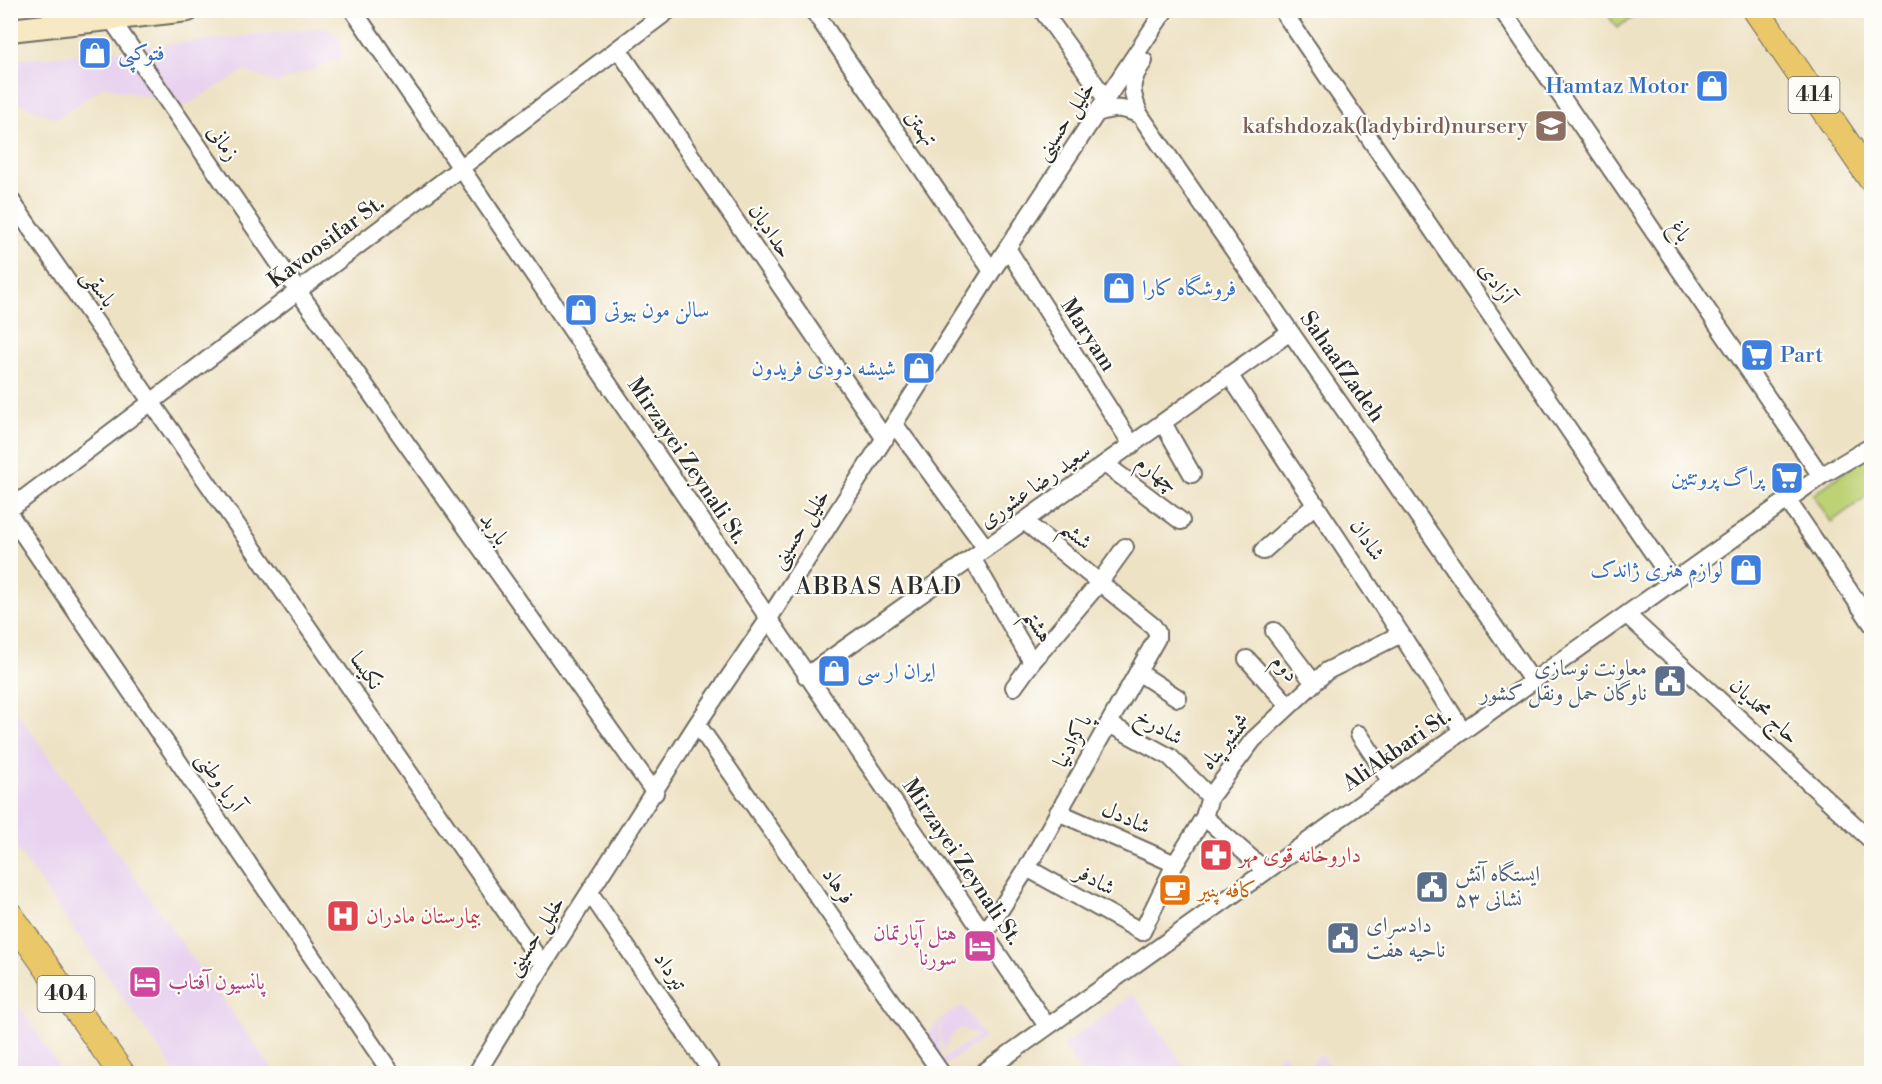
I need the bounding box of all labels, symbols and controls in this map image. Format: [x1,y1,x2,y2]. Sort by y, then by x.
shop icon: فتوکپی [77,35,113,71]
place label: فتوکپی [118,40,165,73]
shop icon: Hamtaz Motor [1694,68,1730,104]
place label: Hamtaz Motor [1546,73,1689,100]
street label: خلیل حسینی [1029,76,1102,166]
road number: 414 [1788,77,1840,113]
street label: تهمتن [899,104,943,152]
school or university icon: kafshdozak(ladybird)nursery [1533,108,1569,144]
place label: kafshdozak(ladybird)nursery [1243,113,1528,140]
street label: زمانی [201,119,245,167]
street label: Kavoosifar St. [263,190,389,294]
street label: حدادیان [742,199,798,263]
street label: باغ [1660,215,1697,250]
street label: آزادی [1472,256,1522,311]
street label: باسقی [74,263,122,314]
shop icon: فروشگاه کارا [1101,270,1137,306]
place label: فروشگاه کارا [1142,274,1236,302]
shop icon: سالن مون بیوتی [563,292,599,328]
street label: Maryam [1054,293,1122,377]
place label: سالن مون بیوتی [604,297,710,325]
street label: SahaafZadeh [1294,306,1390,428]
supermarket icon: Part [1739,337,1775,373]
place label: Part [1780,342,1823,369]
shop icon: شیشه دودی فریدون [901,350,937,386]
place label: شیشه دودی فریدون [751,355,896,382]
street label: Mirzayei Zeynali St. [621,373,753,549]
street label: سعید رضا عشوری [974,437,1096,535]
street label: چهارم [1127,449,1184,503]
supermarket icon: پراگ پروتئین [1769,460,1805,496]
place label: پراگ پروتئین [1671,465,1766,492]
street label: خلیل حسینی [764,484,837,575]
street label: باربد [473,507,515,551]
street label: ششم [1050,514,1097,561]
street label: شادان [1343,514,1391,566]
shop icon: لوازم هنری ژاندک [1728,552,1764,588]
place label: لوازم هنری ژاندک [1590,557,1723,589]
district label: ABBAS ABAD [794,572,963,602]
street label: هشتم [1011,604,1059,652]
street label: نکیسا [343,647,389,695]
street label: دوم [1262,648,1305,691]
shop icon: ایران ار سی [816,653,852,689]
place label: معاونت نوسازی ناوگان حمل ونقل کشور [1478,655,1647,708]
place label: ایران ار سی [857,658,936,686]
public building icon: معاونت نوسازی ناوگان حمل ونقل کشور [1652,663,1688,699]
street label: حاج محمدیان [1720,672,1805,754]
street label: شادرخ [1128,702,1188,756]
street label: AliAkbari St. [1337,703,1456,798]
street label: پاکزادنیا [1047,708,1101,774]
street label: شمشیرپناه [1195,708,1258,776]
street label: آریا وطنی [189,746,252,820]
street label: Mirzayei Zeynali St. [896,774,1028,950]
street label: شاددل [1097,795,1155,841]
pharmacy icon: داروخانه قوی مهر [1198,837,1234,873]
place label: داروخانه قوی مهر [1237,842,1361,869]
street label: شادفر [1069,857,1120,902]
place label: ایستگاه آتش نشانی ۵۳ [1455,860,1540,913]
street label: فرهاد [816,862,860,910]
public building icon: ایستگاه آتش نشانی ۵۳ [1414,869,1450,905]
cafe icon: کافه پنیر [1157,872,1193,908]
place label: کافه پنیر [1196,877,1257,905]
street label: خلیل حسینی [499,891,572,982]
hospital icon: بیمارستان مادران [325,898,361,934]
place label: بیمارستان مادران [366,903,481,930]
place label: دادسرای ناحیه هفت [1366,912,1446,964]
place label: هتل آپارتمان سورنا [873,919,957,972]
public building icon: دادسرای ناحیه هفت [1325,920,1361,956]
hotel icon: هتل آپارتمان سورنا [962,928,998,964]
street label: تیرداد [647,947,693,996]
hotel icon: پانسیون آفتاب [127,964,163,1000]
place label: پانسیون آفتاب [168,968,267,998]
road number: 404 [38,976,94,1012]

